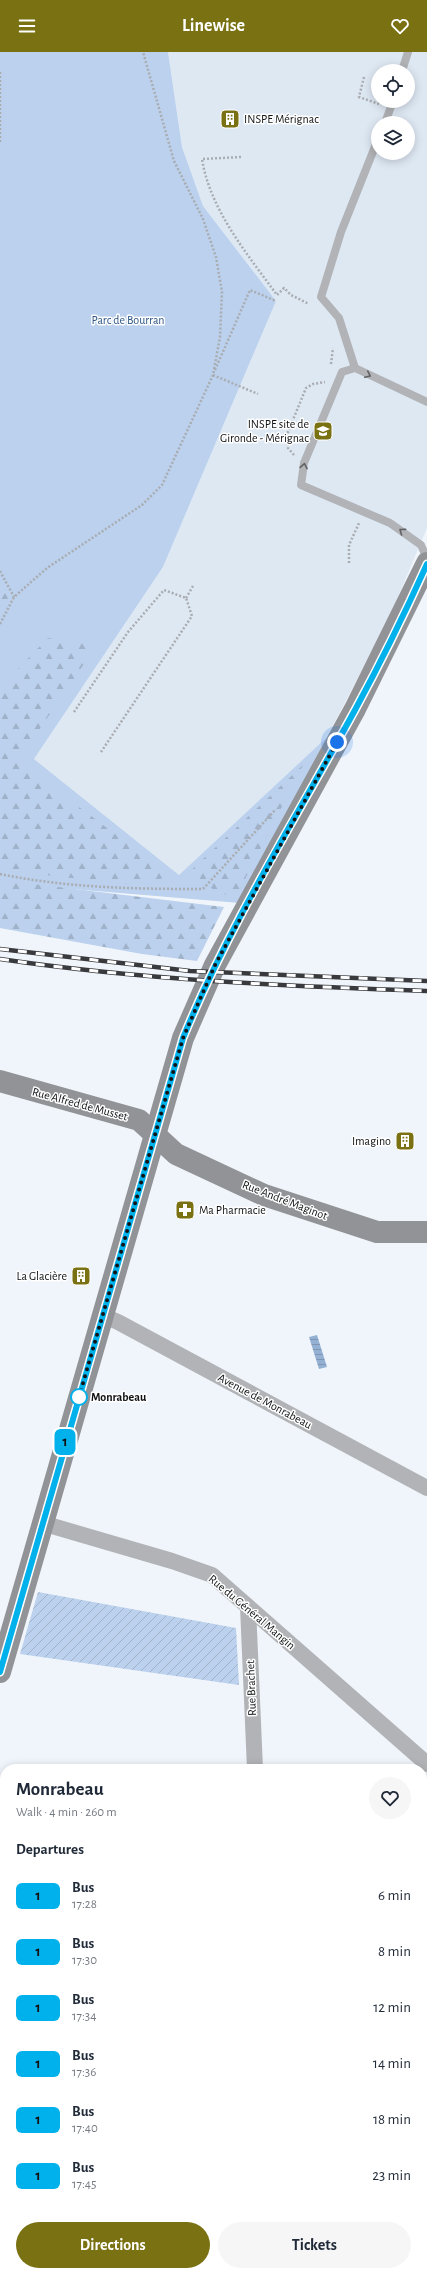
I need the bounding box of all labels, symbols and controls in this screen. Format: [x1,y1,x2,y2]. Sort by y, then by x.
icon: menu [16,15,38,37]
icon: heart [389,15,411,37]
text: Linewise [182,17,245,35]
map controls [371,64,415,160]
button: locate [371,64,415,108]
building icon: INSPE Mérignac [219,108,241,130]
place label: INSPE Mérignac [244,113,319,125]
button: layers [371,116,415,160]
park label: Parc de Bourran [91,314,165,326]
one-way arrow [364,370,372,378]
place label: INSPE site de Gironde - Mérignac [220,418,309,444]
school or university icon: INSPE site de Gironde - Mérignac [312,420,334,442]
one-way arrow [299,463,307,469]
one-way arrow [399,529,406,536]
your location [327,732,347,752]
street label: Rue Alfred de Musset [31,1085,129,1123]
building icon: Imagino [394,1130,416,1152]
place label: Imagino [352,1135,391,1147]
street label: Rue André Maginot [241,1178,329,1222]
pharmacy icon: Ma Pharmacie [174,1199,196,1221]
place label: Ma Pharmacie [199,1204,266,1216]
building icon: La Glacière [70,1265,92,1287]
place label: La Glacière [16,1270,67,1282]
street label: Avenue de Monrabeau [216,1371,314,1431]
marker: Monrabeau [70,1388,88,1406]
place label: Monrabeau [91,1391,147,1403]
line badge: 1 [52,1429,78,1455]
text: 1 [62,1435,68,1449]
street label: Rue du Général Mangin [206,1572,298,1652]
street label: Rue Brachet [244,1660,258,1716]
button: heart [369,1777,411,1819]
text: Monrabeau [16,1780,104,1799]
text: Walk · 4 min · 260 m [16,1806,117,1819]
text: Departures [16,1842,84,1857]
text: Bus [72,1880,94,1895]
text: 6 min [378,1888,411,1903]
text: 1 [35,1889,41,1903]
text: 17:28 [72,1898,97,1911]
text: Bus [72,1936,94,1951]
text: 8 min [378,1944,411,1959]
text: 1 [35,1945,41,1959]
text: 17:30 [72,1954,97,1967]
text: Bus [72,1992,94,2007]
text: 12 min [373,2000,411,2015]
text: 1 [35,2001,41,2015]
text: 17:34 [72,2010,96,2023]
text: Bus [72,2048,94,2063]
text: 14 min [373,2056,411,2071]
text: 1 [35,2057,41,2071]
text: 17:36 [72,2066,96,2079]
text: Bus [72,2104,94,2119]
text: 18 min [373,2112,411,2127]
text: 1 [35,2113,41,2127]
text: 17:40 [72,2122,98,2135]
text: Bus [72,2160,94,2175]
text: 23 min [372,2168,411,2183]
text: 1 [35,2169,41,2183]
text: 17:45 [72,2178,97,2191]
button: Directions [16,2222,210,2268]
button: Tickets [218,2222,411,2268]

